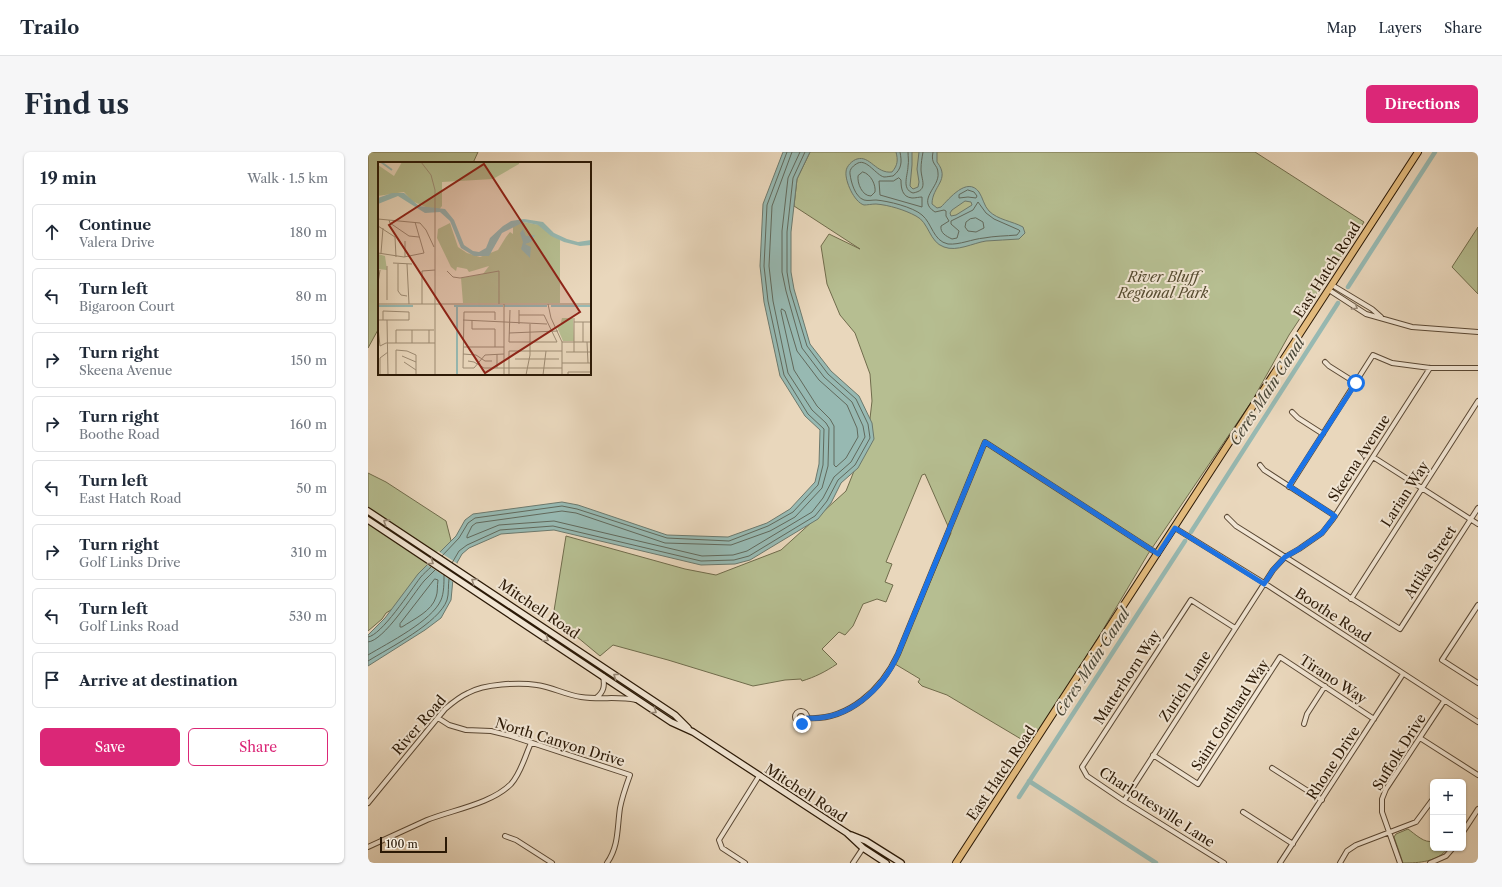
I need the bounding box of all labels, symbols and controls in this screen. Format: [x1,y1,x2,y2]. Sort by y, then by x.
text: Trailo [20,16,79,39]
text: Map [1326,19,1356,37]
text: Layers [1378,19,1422,37]
text: Share [1444,19,1482,37]
button: Directions [1366,85,1478,123]
text: Find us [24,87,129,121]
inset map [378,162,591,375]
text: 19 min [40,168,97,188]
text: Walk · 1.5 km [247,170,328,186]
text: Continue [79,215,151,234]
street label: East Hatch Road [1289,218,1365,321]
icon: ahead [41,221,63,243]
text: 180 m [290,224,327,240]
text: Valera Drive [79,234,155,250]
park label: River Bluff Regional Park [1117,268,1209,302]
text: Turn left [79,279,148,298]
icon: left [41,285,63,307]
text: 80 m [295,288,327,304]
text: Bigaroon Court [79,298,175,314]
one-way arrow [1351,302,1358,310]
water label: Ceres Main Canal [1225,332,1310,449]
text: Turn right [79,343,159,362]
icon: right [41,349,63,371]
text: 150 m [291,352,327,368]
text: Skeena Avenue [79,362,172,378]
route start [1347,374,1365,392]
text: Turn right [79,407,159,426]
street label: Skeena Avenue [1324,411,1394,505]
icon: right [41,413,63,435]
text: 160 m [290,416,327,432]
text: Boothe Road [79,426,160,442]
street label: Larian Way [1377,457,1433,530]
text: Turn left [79,471,148,490]
icon: left [41,477,63,499]
text: 50 m [296,480,327,496]
text: East Hatch Road [79,490,182,506]
one-way arrow [383,520,390,527]
street label: Attika Street [1399,522,1460,602]
text: Turn right [79,535,159,554]
icon: right [41,541,63,563]
text: 310 m [291,544,327,560]
text: Golf Links Drive [79,554,180,570]
one-way arrow [427,557,434,564]
street label: Mitchell Road [495,575,583,643]
one-way arrow [472,579,479,586]
street label: Boothe Road [1292,584,1375,646]
text: Turn left [79,599,148,618]
water label: Ceres Main Canal [1050,603,1135,720]
icon: left [41,605,63,627]
text: 530 m [289,608,327,624]
text: Golf Links Road [79,618,179,634]
street label: Matterhorn Way [1090,626,1164,728]
one-way arrow [542,634,549,641]
street label: Zurich Lane [1155,647,1215,725]
street label: Tirano Way [1296,650,1370,708]
street label: Saint Gotthard Way [1187,656,1273,774]
icon: arrive [41,669,63,691]
text: Arrive at destination [79,671,238,690]
one-way arrow [614,674,621,681]
street label: River Road [388,691,450,759]
one-way arrow [650,706,657,713]
street label: Suffolk Drive [1368,710,1430,794]
street label: North Canyon Drive [493,714,627,770]
route end [793,715,811,733]
street label: East Hatch Road [963,722,1040,824]
street label: Rhone Drive [1302,723,1364,803]
button: Save [40,728,180,766]
button: Share [188,728,328,766]
street label: Mitchell Road [762,760,851,826]
street label: Charlottesville Lane [1096,763,1218,851]
map controls [1430,779,1466,851]
button: + [1430,779,1466,815]
button: − [1430,815,1466,851]
scale bar [380,835,447,854]
text: 100 m [386,837,418,851]

